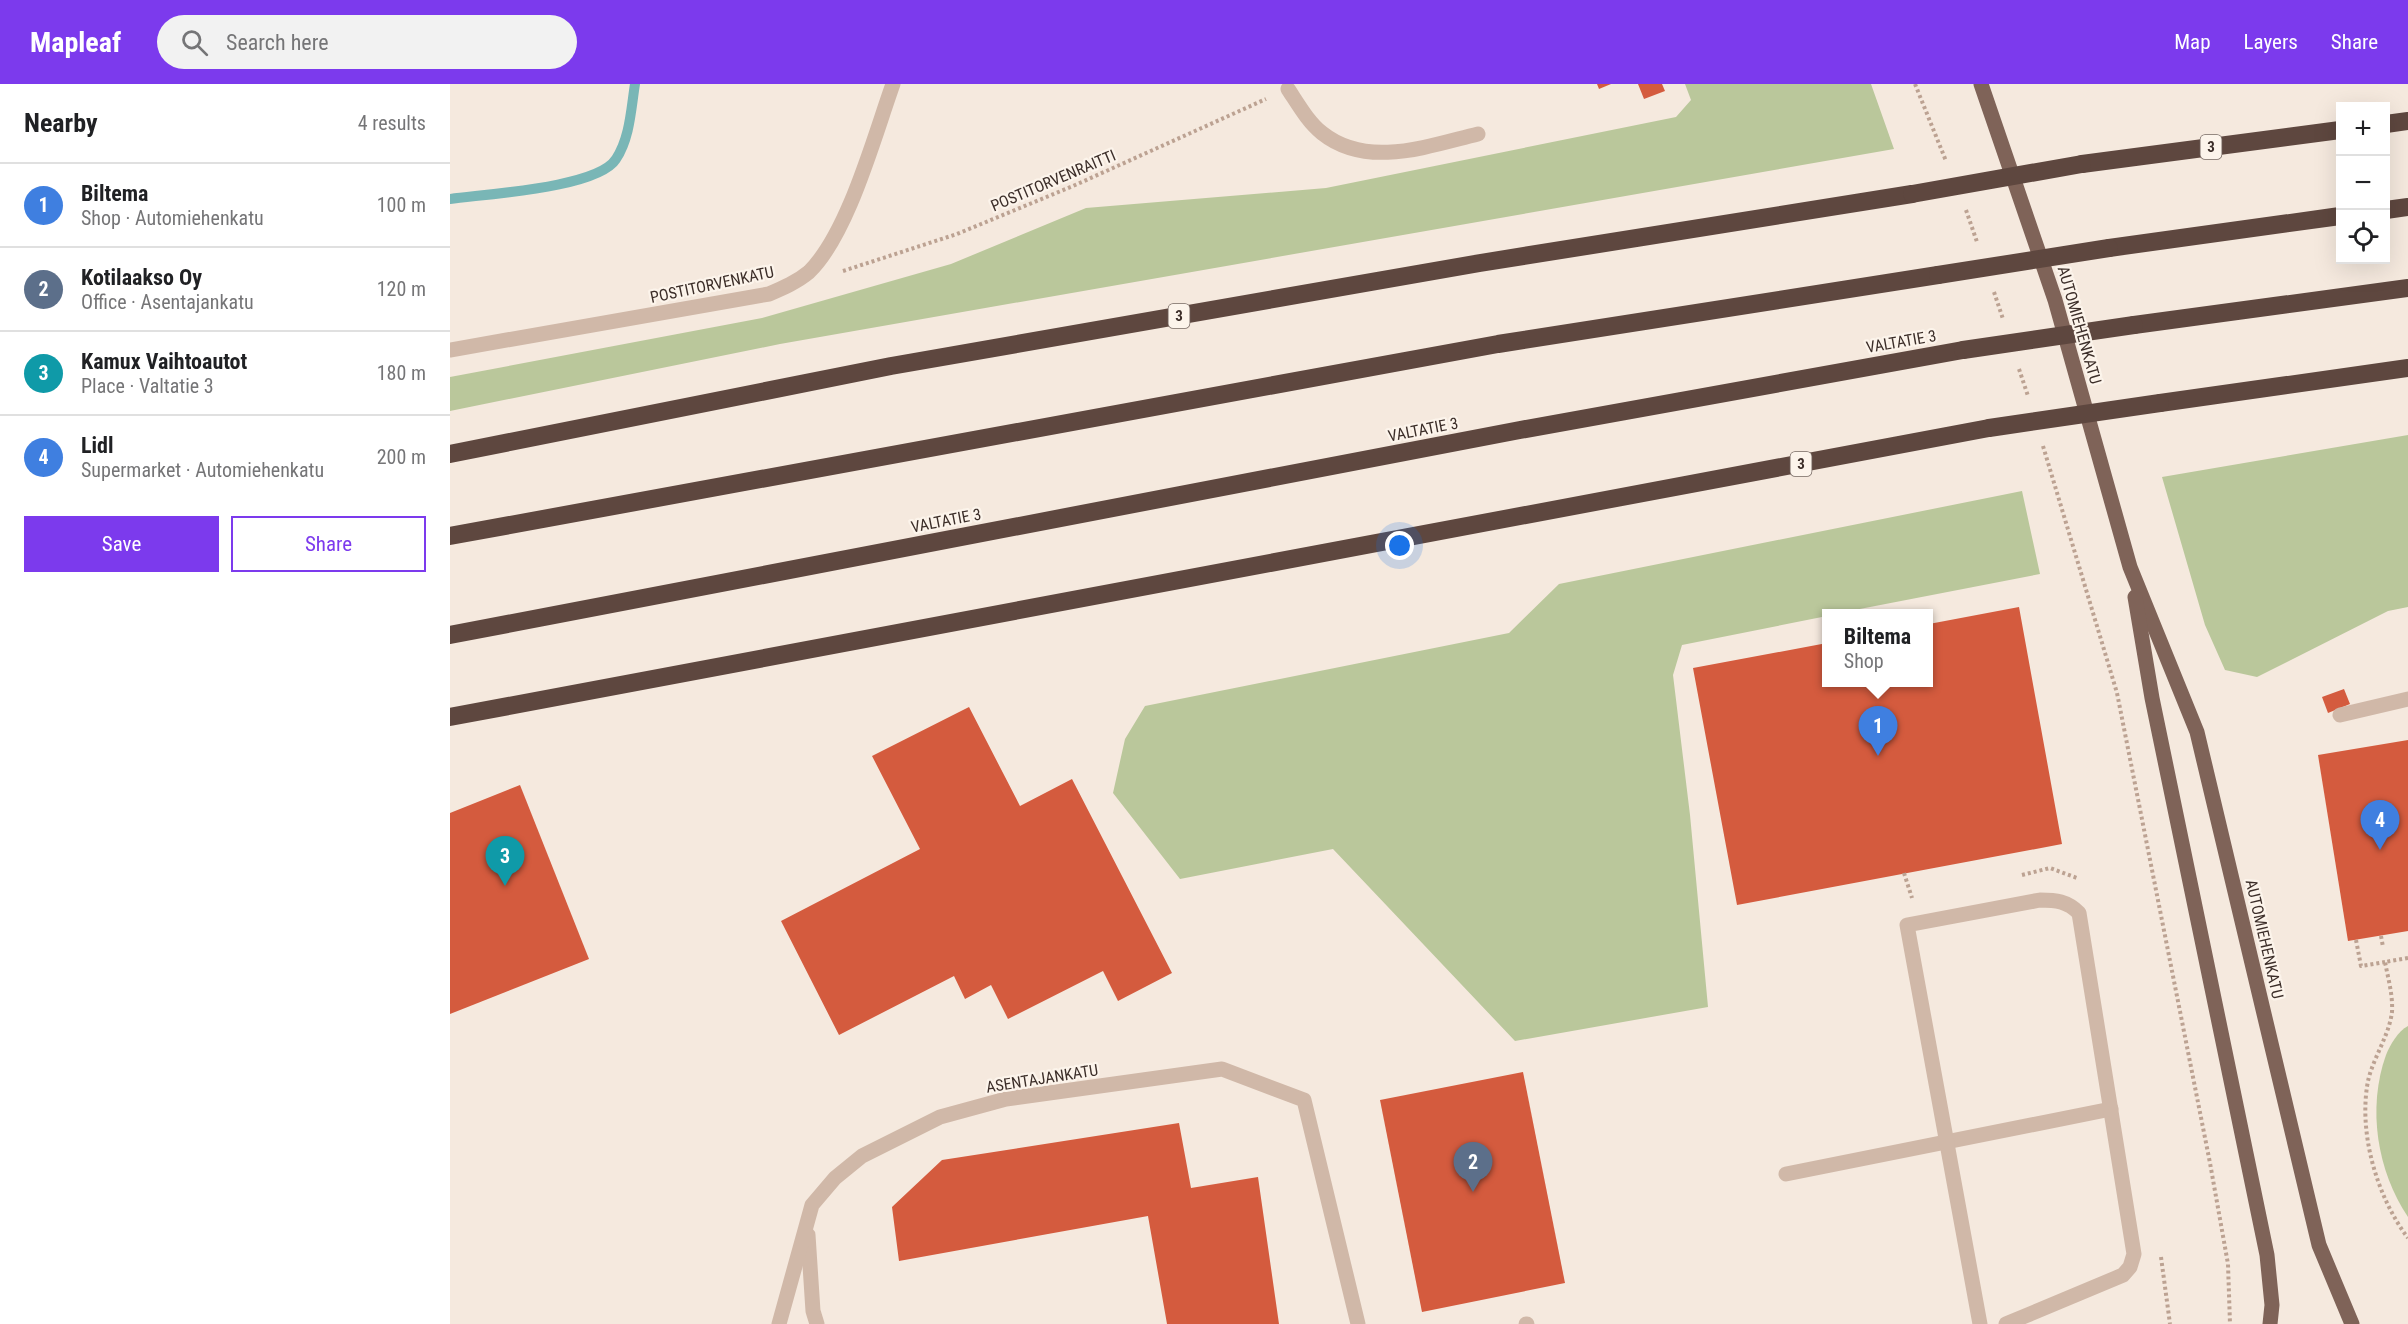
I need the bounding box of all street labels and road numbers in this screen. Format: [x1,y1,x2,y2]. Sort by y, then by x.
road number: 3 [2200,135,2222,159]
street label: POSTITORVENRAITTI [988,146,1119,215]
street label: POSTITORVENKATU [648,262,776,307]
street label: AUTOMIEHENKATU [2054,264,2105,386]
road number: 3 [1168,304,1190,328]
street label: VALTATIE 3 [1865,326,1938,357]
street label: VALTATIE 3 [1387,413,1460,446]
road number: 3 [1790,452,1812,476]
street label: VALTATIE 3 [910,504,983,537]
street label: AUTOMIEHENKATU [2242,878,2287,1001]
street label: ASENTAJANKATU [985,1060,1099,1097]

